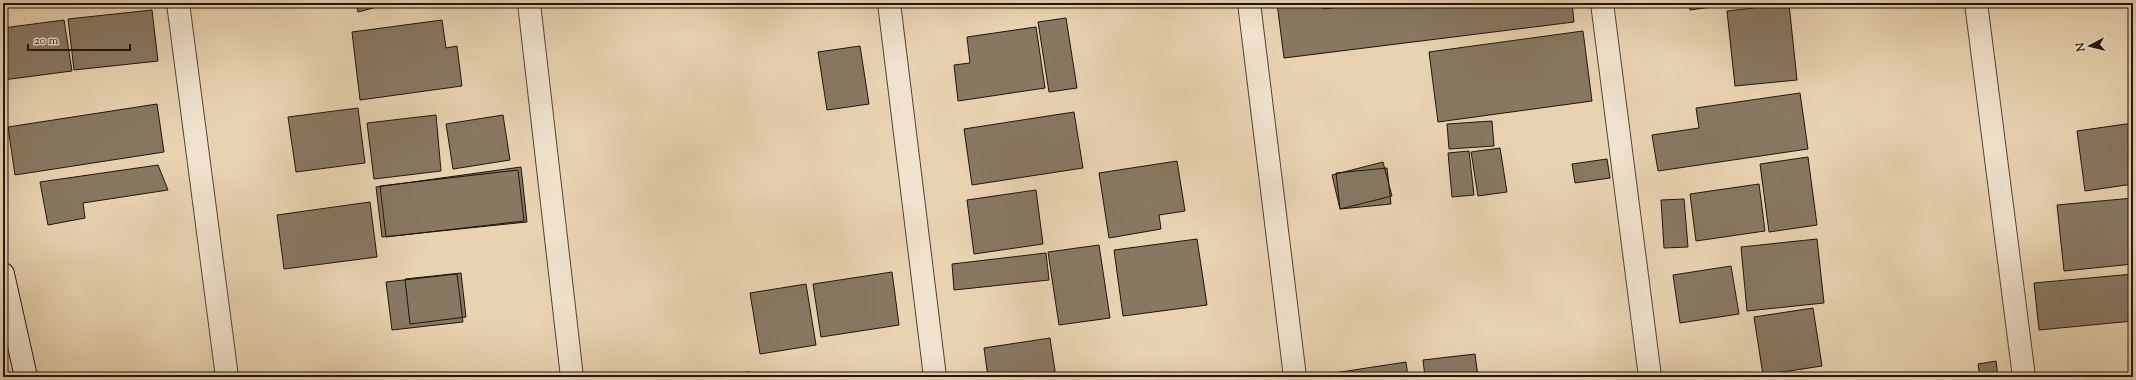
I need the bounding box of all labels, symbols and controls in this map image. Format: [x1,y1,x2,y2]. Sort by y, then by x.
scale bar [28,26,130,52]
north arrow [2070,26,2110,66]
text: 20 m [34,32,59,50]
text: N [2073,42,2090,53]

